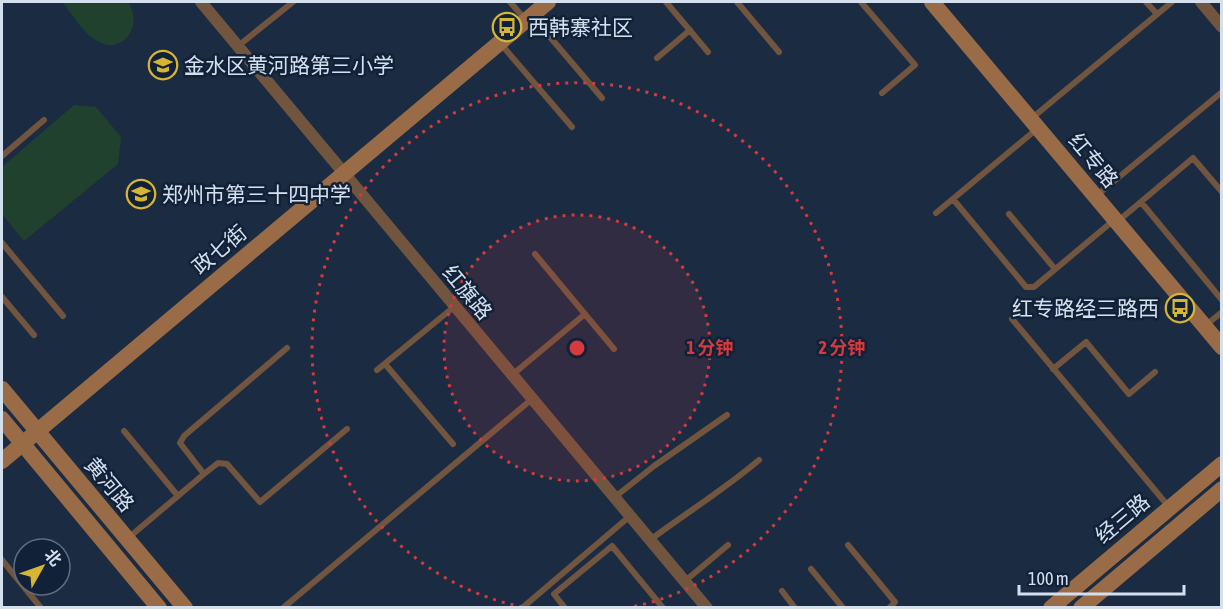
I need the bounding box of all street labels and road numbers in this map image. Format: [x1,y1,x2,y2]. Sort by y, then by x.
street label: 红专路 [1065,128,1123,192]
street label: 政七街 [187,220,251,278]
street label: 红旗路 [439,260,497,324]
street label: 黄河路 [81,452,139,516]
street label: 经三路 [1090,489,1154,547]

